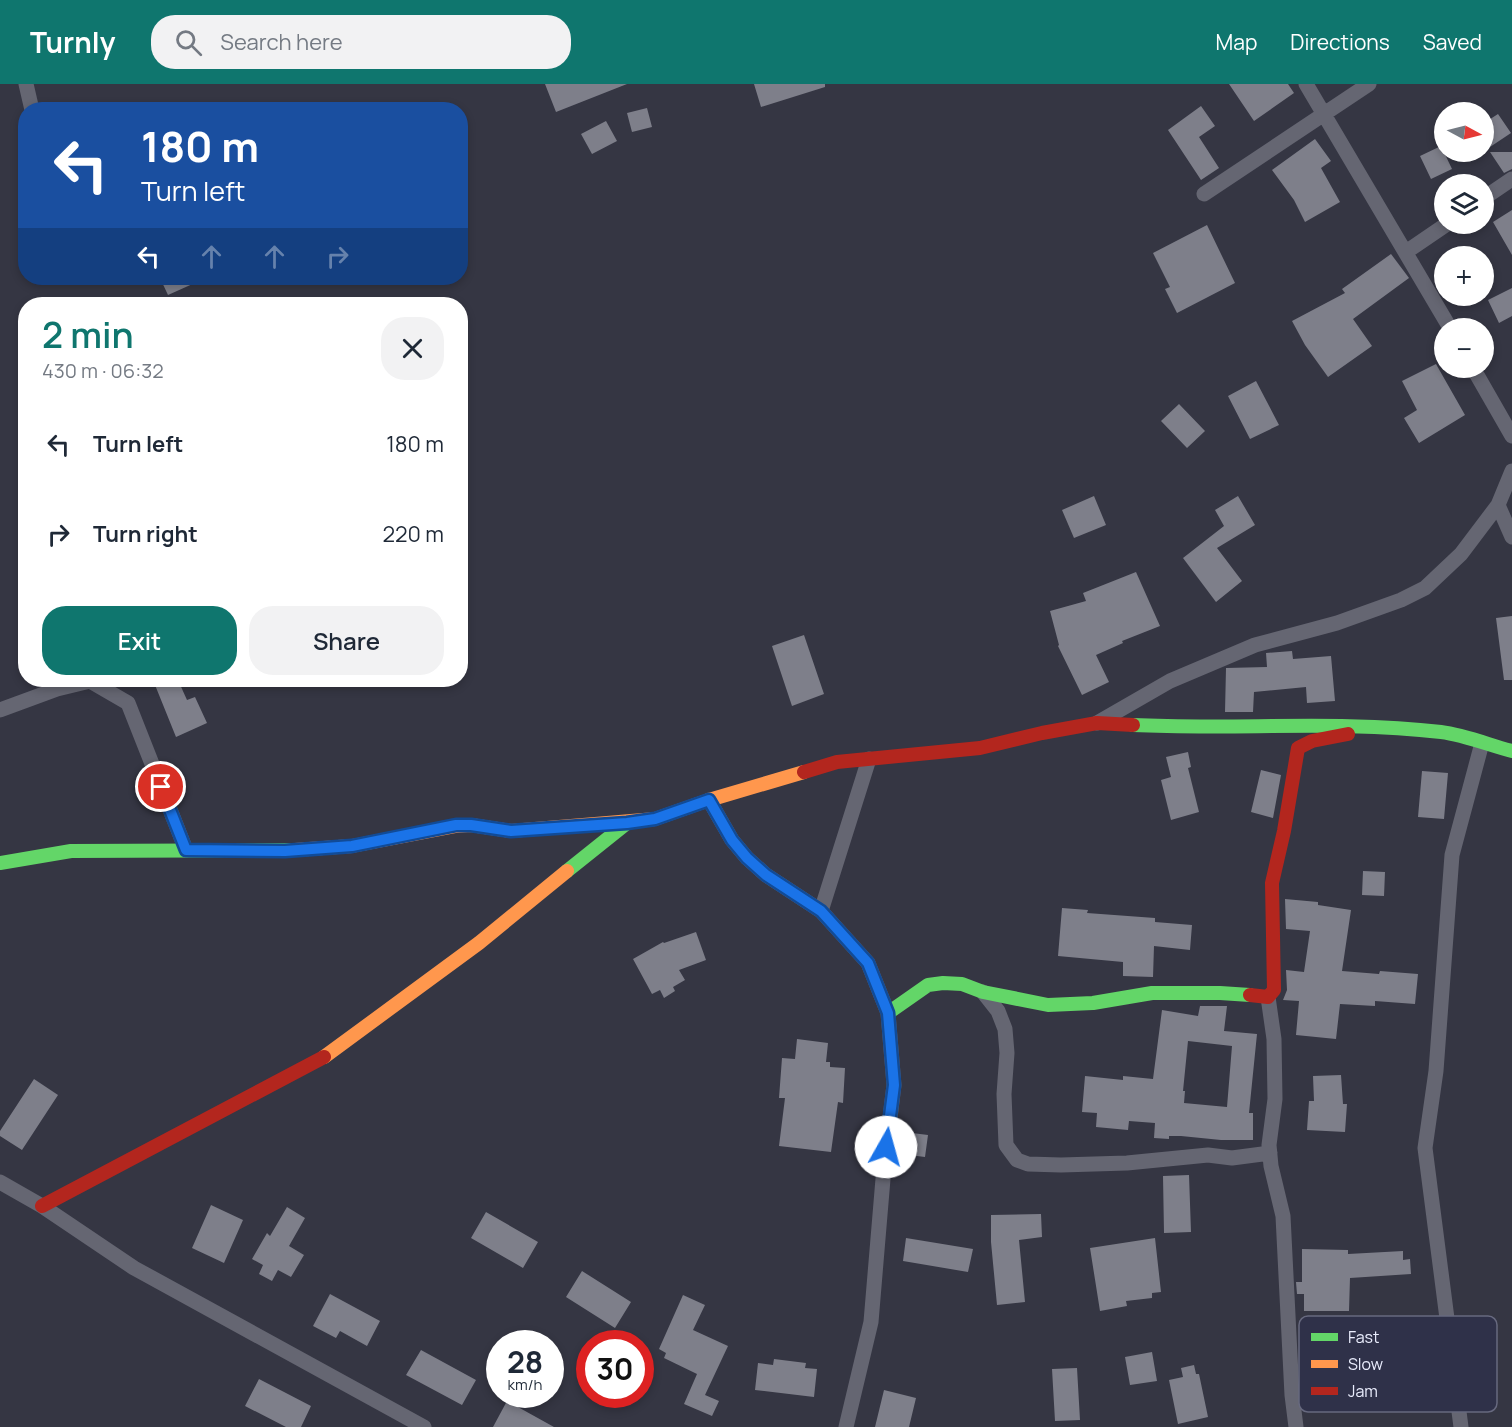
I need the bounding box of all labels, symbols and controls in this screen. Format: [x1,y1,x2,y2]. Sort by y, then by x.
search box [151,15,571,69]
text: Turnly [30,23,115,61]
icon: search [172,26,205,59]
text: Search here [220,27,343,57]
text: Map [1216,28,1257,56]
text: Directions [1290,28,1390,56]
text: Saved [1423,28,1482,56]
north arrow [1434,102,1494,162]
map controls [1434,102,1494,378]
text: 180 m [141,117,259,175]
icon: left [42,126,120,204]
text: Turn left [141,172,245,209]
button: layers [1434,174,1494,234]
icon: left [132,240,165,273]
icon: ahead [195,240,228,273]
icon: ahead [258,240,291,273]
icon: right [321,240,354,273]
button: + [1434,246,1494,306]
text: 2 min [42,310,134,359]
button: close [381,317,444,380]
button: − [1434,318,1494,378]
text: 430 m · 06:32 [42,357,164,384]
icon: left [42,428,75,461]
text: Turn left [93,429,183,459]
text: 180 m [386,429,444,459]
icon: right [42,518,75,551]
text: Turn right [93,519,198,549]
text: 220 m [382,519,444,549]
button: Exit [42,606,237,675]
button: Share [249,606,444,675]
pin [135,761,186,812]
icon: arrive [144,770,177,803]
position arrow [854,1115,918,1179]
legend [1299,1316,1497,1412]
text: Fast [1348,1326,1379,1348]
speed limit sign: 30 [576,1330,654,1408]
text: 28 [507,1341,543,1382]
text: Slow [1348,1353,1383,1375]
text: km/h [508,1374,542,1395]
text: Jam [1348,1380,1378,1402]

